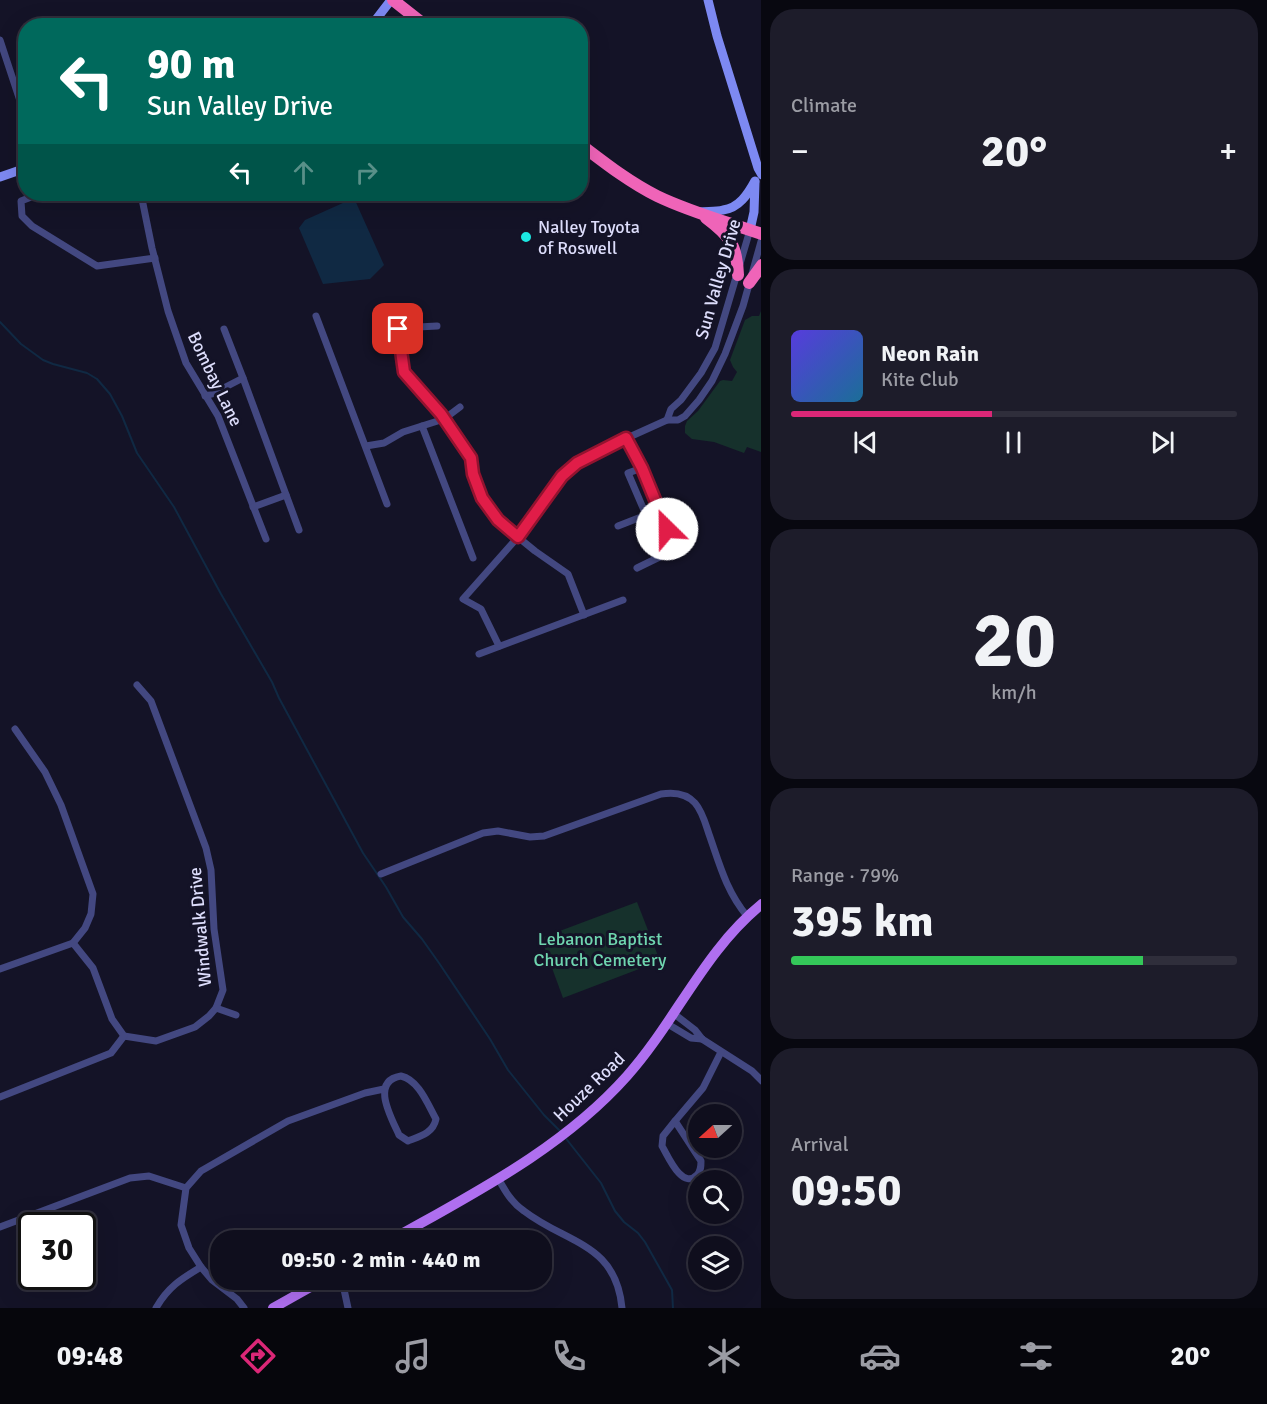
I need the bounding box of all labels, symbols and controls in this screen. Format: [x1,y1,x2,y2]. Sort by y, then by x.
text: 90 m [147,39,236,90]
icon: left [48,42,126,120]
text: Sun Valley Drive [147,90,333,123]
text: Climate [791,93,857,118]
text: 20° [981,124,1047,179]
text: − [791,131,809,172]
text: + [1219,131,1237,172]
icon: left [224,156,257,189]
icon: ahead [287,156,320,189]
icon: right [350,156,383,189]
place label: Nalley Toyota of Roswell [538,216,640,259]
street label: Sun Valley Drive [690,216,746,342]
marker: Nalley Toyota of Roswell [519,230,533,244]
pin [372,303,423,354]
icon: arrive [381,312,414,345]
street label: Bombay Lane [183,328,247,430]
text: Neon Rain [881,340,979,367]
text: Kite Club [881,367,959,392]
icon: previous [849,426,882,459]
icon: pause [997,426,1030,459]
icon: next [1146,426,1179,459]
position arrow [635,497,699,561]
text: 20 [972,593,1056,689]
text: km/h [991,680,1037,705]
text: Range · 79% [791,863,899,888]
street label: Windwalk Drive [184,866,216,988]
text: 395 km [791,894,934,949]
park label: Lebanon Baptist Church Cemetery [534,928,667,971]
street label: Houze Road [549,1048,629,1126]
north arrow [688,1104,742,1158]
map controls [688,1104,742,1290]
text: Arrival [791,1132,849,1157]
text: 09:50 [791,1163,901,1218]
button: search [688,1170,742,1224]
speed limit sign: 30 [18,1212,96,1290]
button: layers [688,1236,742,1290]
text: 09:50 · 2 min · 440 m [281,1246,481,1273]
icon: directions [237,1335,279,1377]
icon: music [392,1335,434,1377]
icon: phone [548,1335,590,1377]
icon: climate [703,1335,745,1377]
icon: car [859,1335,901,1377]
icon: filters [1015,1335,1057,1377]
text: 09:48 [57,1340,123,1373]
text: 20° [1170,1340,1210,1373]

